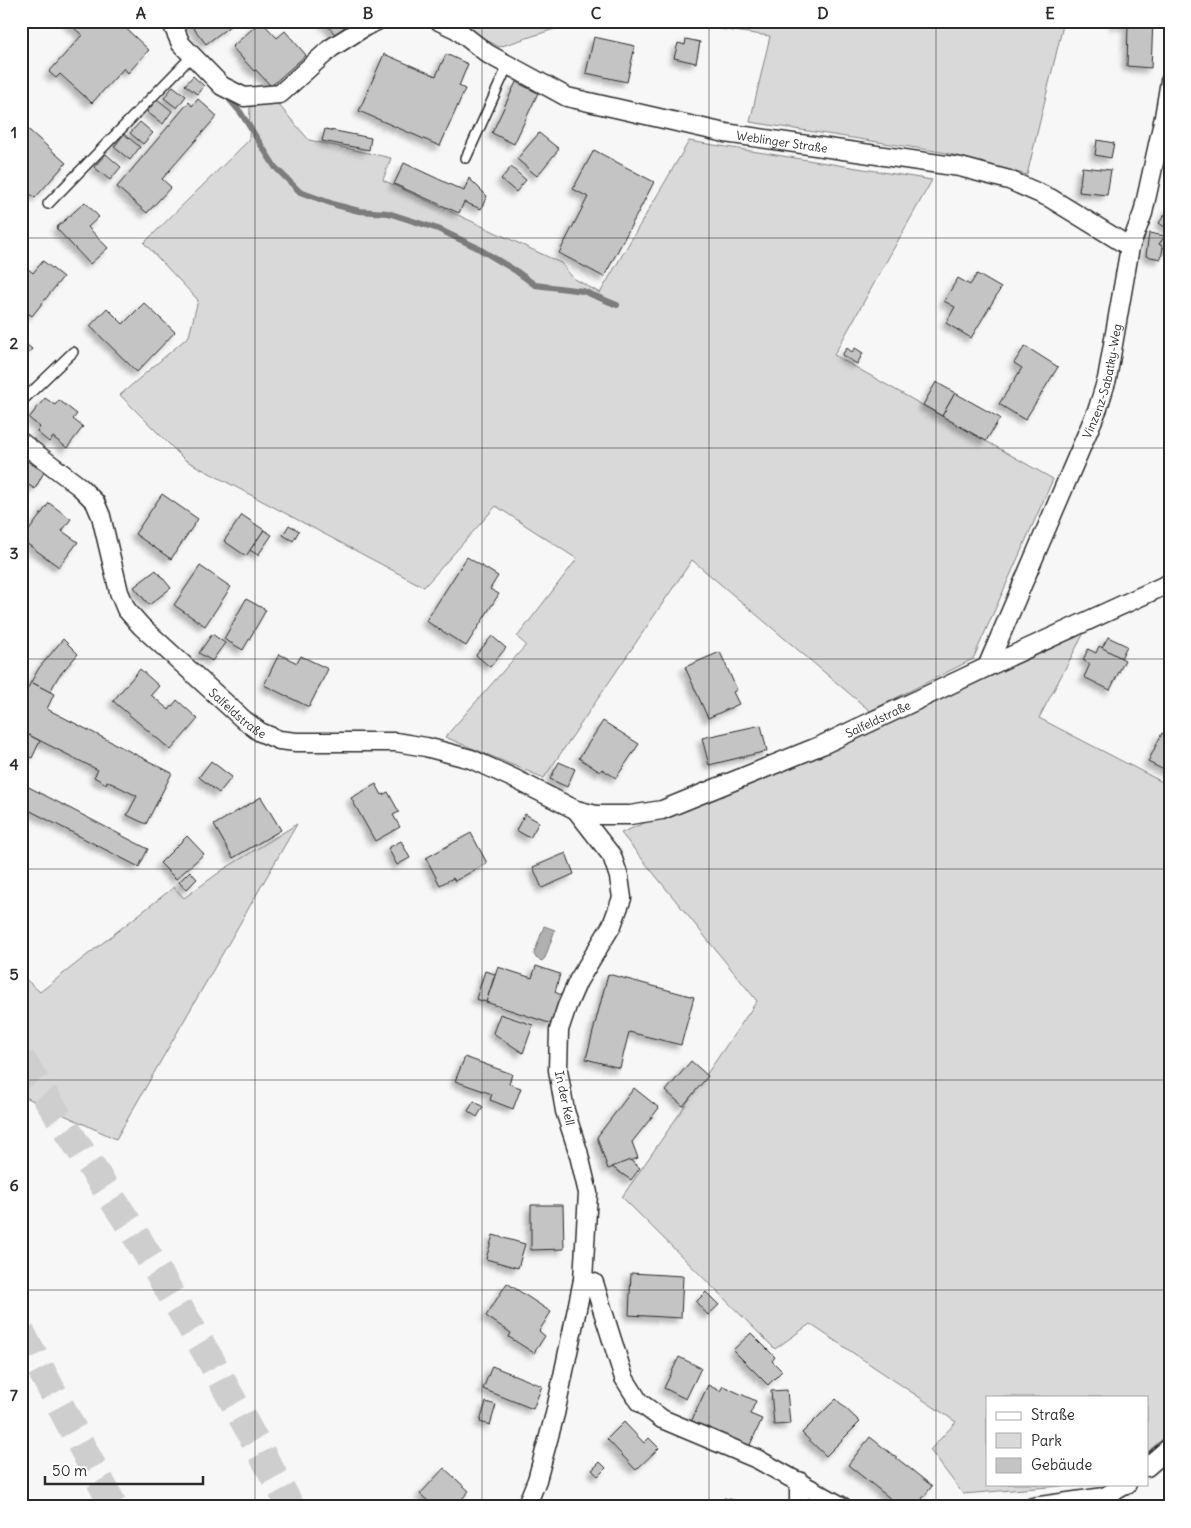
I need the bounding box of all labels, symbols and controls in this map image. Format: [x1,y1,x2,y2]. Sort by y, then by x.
text: A [136,3,146,23]
text: B [363,3,374,23]
text: C [591,3,602,23]
text: D [817,3,829,23]
text: E [1045,3,1055,23]
text: 1 [11,122,17,142]
street label: Weblinger Straße [735,127,829,155]
street label: Vinzenz-Sabatky-Weg [1078,322,1124,440]
text: 2 [10,333,19,353]
text: 3 [9,543,19,563]
street label: Salfeldstraße [206,685,268,741]
street label: Salfeldstraße [843,697,913,740]
text: 4 [9,754,19,774]
text: 5 [9,964,19,984]
street label: In der Kell [552,1069,578,1127]
text: 6 [9,1175,19,1195]
text: 7 [10,1385,18,1405]
legend [986,1396,1148,1486]
text: Straße [1031,1405,1075,1424]
text: Park [1031,1431,1062,1450]
scale bar [45,1453,202,1485]
text: Gebäude [1031,1455,1092,1474]
text: 50 m [52,1461,87,1480]

